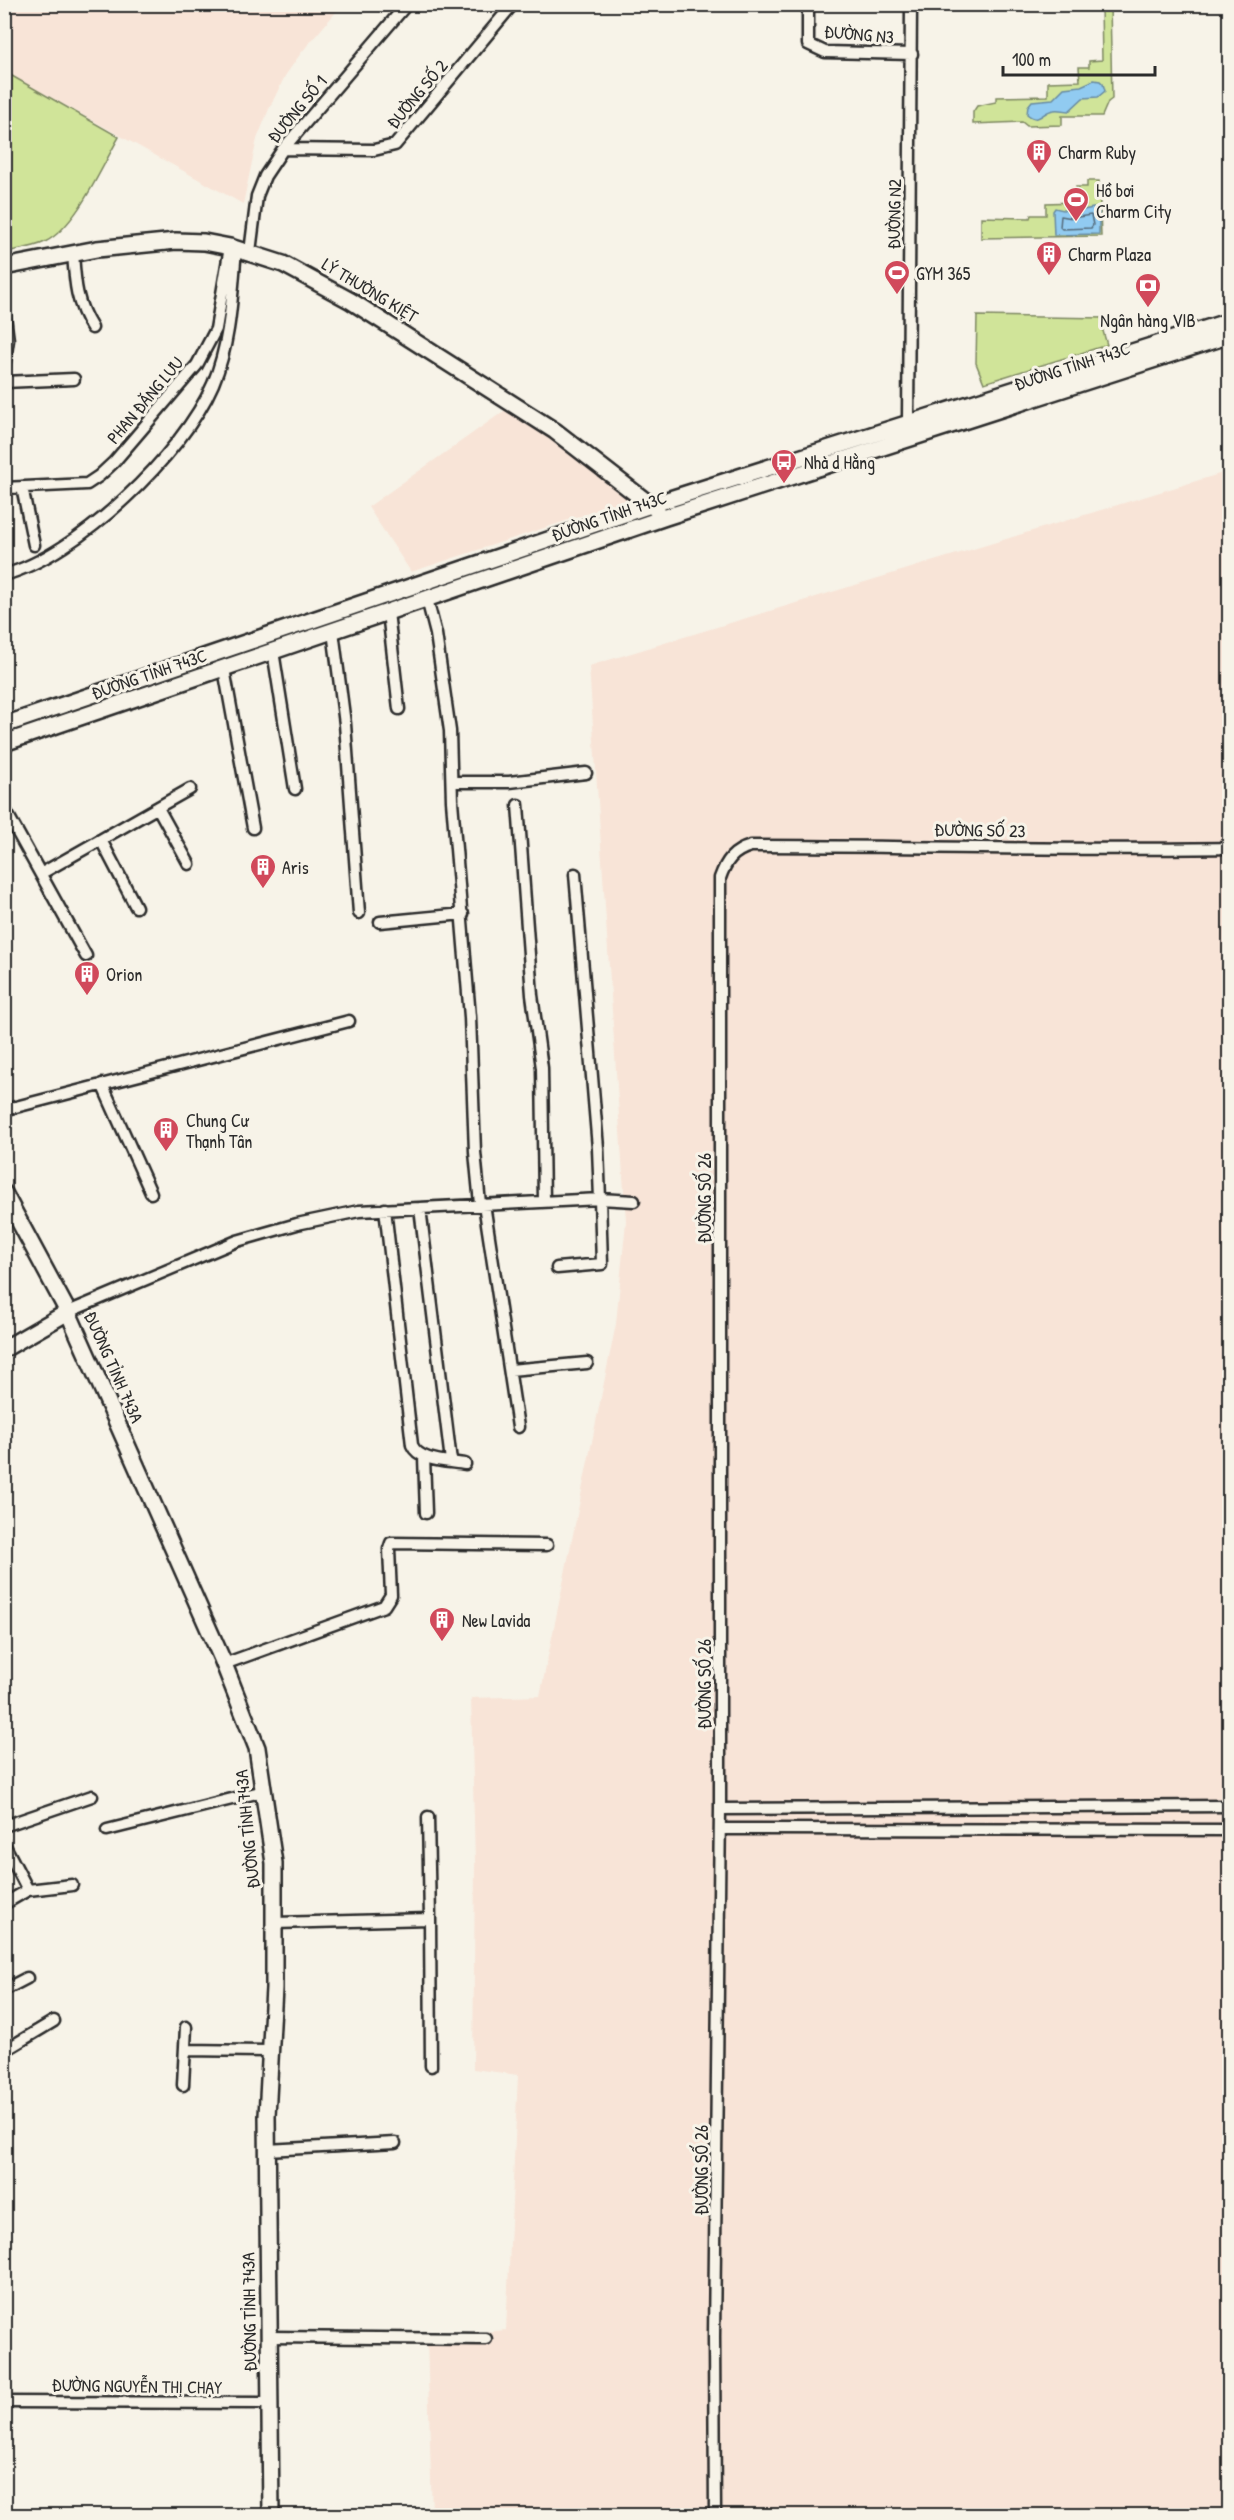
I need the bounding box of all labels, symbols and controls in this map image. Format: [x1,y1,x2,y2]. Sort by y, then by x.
street label: ĐƯỜNG N3 [823,19,895,49]
scale bar [1003,39,1154,77]
text: 100 m [1012,47,1051,72]
street label: ĐƯỜNG SỐ 2 [381,54,454,134]
street label: ĐƯỜNG SỐ 1 [261,70,333,148]
building icon: Charm Ruby [1024,137,1054,175]
place label: Charm Ruby [1058,140,1137,165]
street label: ĐƯỜNG N2 [881,178,907,249]
place label: Hồ bơi Charm City [1096,178,1172,224]
sports icon: Hồ bơi Charm City [1061,185,1091,223]
building icon: Charm Plaza [1034,239,1064,277]
place label: Charm Plaza [1068,242,1151,267]
street label: LÝ THƯỜNG KIỆT [317,251,423,329]
sports icon: GYM 365 [882,258,912,296]
place label: GYM 365 [916,261,971,286]
bank icon: Ngân hàng VIB [1133,271,1163,309]
place label: Ngân hàng VIB [1100,308,1196,333]
street label: ĐƯỜNG TỈNH 743C [1011,335,1133,397]
street label: PHAN ĐĂNG LƯU [101,351,189,449]
bus stop icon: Nhà d Hằng [769,447,799,485]
place label: Nhà d Hằng [804,450,875,475]
street label: ĐƯỜNG TỈNH 743C [548,485,670,547]
street label: ĐƯỜNG TỈNH 743C [88,643,210,705]
street label: ĐƯỜNG SỐ 23 [934,817,1026,843]
building icon: Aris [248,852,278,890]
place label: Aris [282,855,309,880]
building icon: Orion [72,959,102,997]
place label: Orion [106,962,142,987]
place label: Chung Cư Thạnh Tân [186,1108,253,1154]
building icon: Chung Cư Thạnh Tân [151,1115,181,1153]
street label: ĐƯỜNG SỐ 26 [692,1153,717,1243]
street label: ĐƯỜNG TỈNH 743A [78,1307,150,1427]
building icon: New Lavida [427,1605,457,1643]
place label: New Lavida [462,1608,530,1633]
street label: ĐƯỜNG SỐ 26 [692,1639,717,1729]
street label: ĐƯỜNG TỈNH 743A [228,1768,266,1890]
street label: ĐƯỜNG SỐ 26 [689,2125,714,2215]
street label: ĐƯỜNG TỈNH 743A [235,2252,263,2372]
street label: ĐƯỜNG NGUYỄN THỊ CHẠY [52,2372,222,2400]

